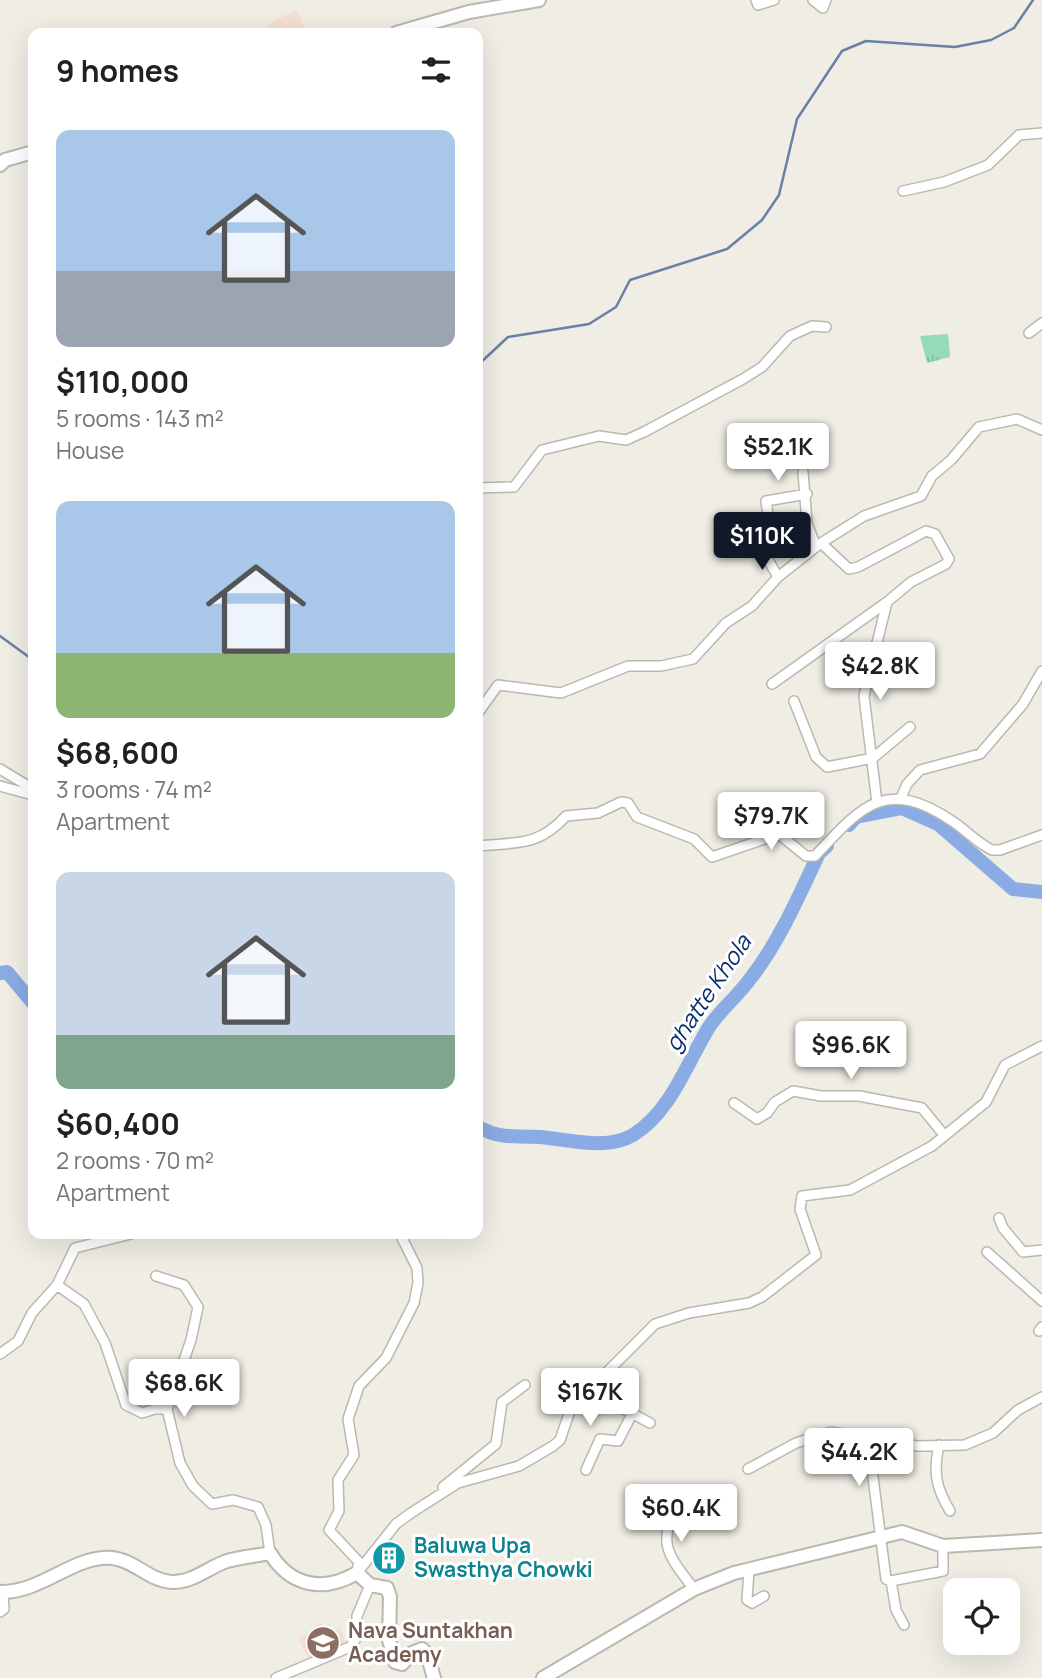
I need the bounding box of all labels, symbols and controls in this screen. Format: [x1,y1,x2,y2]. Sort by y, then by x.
text: 9 homes [56,50,179,91]
icon: filters [417,51,455,89]
icon: home [193,175,319,301]
text: $110,000 [56,361,189,402]
text: 5 rooms · 143 m² [56,402,224,434]
pin: $52.1K [721,424,835,483]
text: $52.1K [743,430,813,462]
text: House [56,434,125,466]
pin: $110K [713,512,811,572]
text: $110K [730,519,794,551]
icon: home [193,546,319,672]
pin: $42.8K [823,642,937,702]
text: $42.8K [841,649,919,681]
text: $68,600 [56,732,179,773]
text: 3 rooms · 74 m² [56,773,212,805]
pin: $79.7K [714,792,828,852]
text: $79.7K [733,799,809,831]
text: Apartment [56,805,170,837]
icon: home [193,917,319,1043]
water label: ghatte Khola [656,927,759,1057]
pin: $96.6K [794,1021,908,1081]
text: $96.6K [811,1028,891,1060]
text: $60,400 [56,1103,180,1144]
text: 2 rooms · 70 m² [56,1144,214,1176]
text: Apartment [56,1176,170,1208]
pin: $68.6K [127,1360,241,1419]
text: $68.6K [145,1366,223,1398]
pin: $167K [541,1368,639,1428]
text: $167K [557,1375,623,1407]
pin: $44.2K [802,1428,916,1488]
text: $44.2K [820,1435,898,1467]
pin: $60.4K [624,1484,738,1544]
text: $60.4K [641,1491,721,1523]
place label: Baluwa Upa Swasthya Chowki [414,1531,593,1583]
building icon: Baluwa Upa Swasthya Chowki [370,1539,408,1577]
map controls [943,1578,1020,1655]
button: locate [943,1578,1020,1655]
place label: Nava Suntakhan Academy [348,1616,513,1668]
school or university icon: Nava Suntakhan Academy [304,1624,342,1662]

